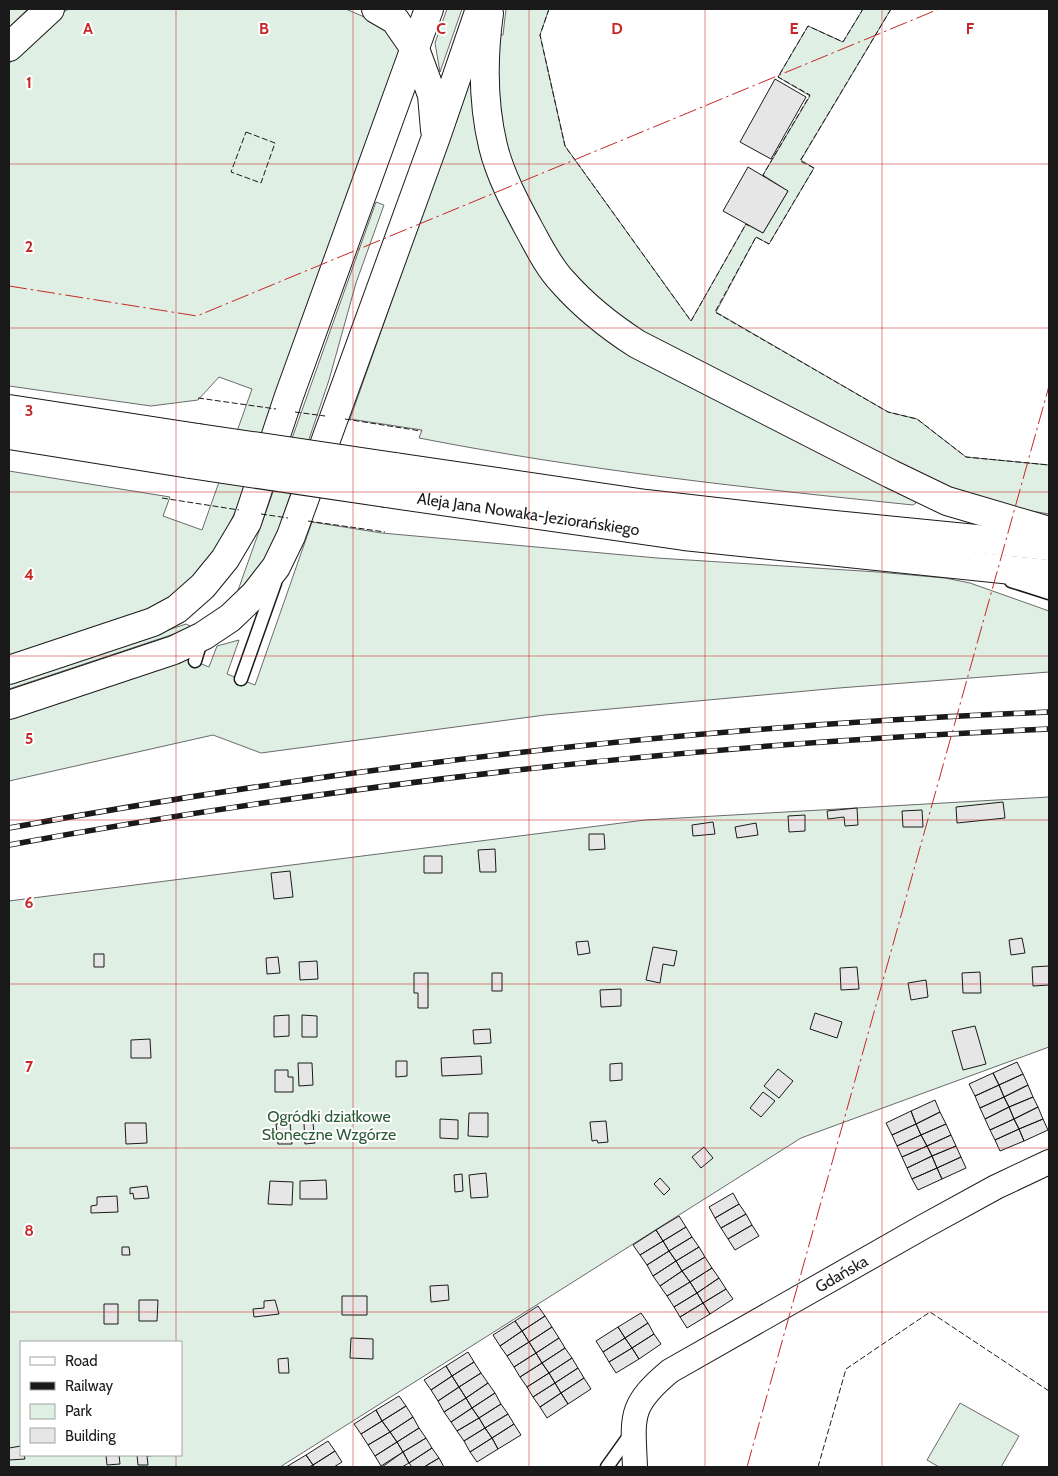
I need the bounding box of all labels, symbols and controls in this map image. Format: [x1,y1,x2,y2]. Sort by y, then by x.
text: A [83,19,93,38]
text: B [259,19,269,38]
text: C [436,19,446,38]
text: D [611,19,623,38]
text: E [789,19,799,38]
text: F [966,19,975,38]
text: 1 [26,73,32,92]
text: 2 [25,237,33,256]
text: 3 [25,401,33,420]
street label: Aleja Jana Nowaka-Jeziorańskiego [416,488,641,539]
text: 4 [24,565,34,584]
text: 5 [25,729,33,748]
text: 6 [25,893,34,912]
text: 7 [25,1057,34,1076]
park label: Ogródki działkowe Słoneczne Wzgórze [262,1107,396,1144]
text: 8 [24,1221,34,1240]
street label: Gdańska [812,1251,871,1296]
legend [20,1341,182,1456]
text: Road [65,1352,98,1370]
text: Railway [65,1377,114,1395]
text: Park [65,1402,92,1420]
text: Building [65,1427,116,1445]

